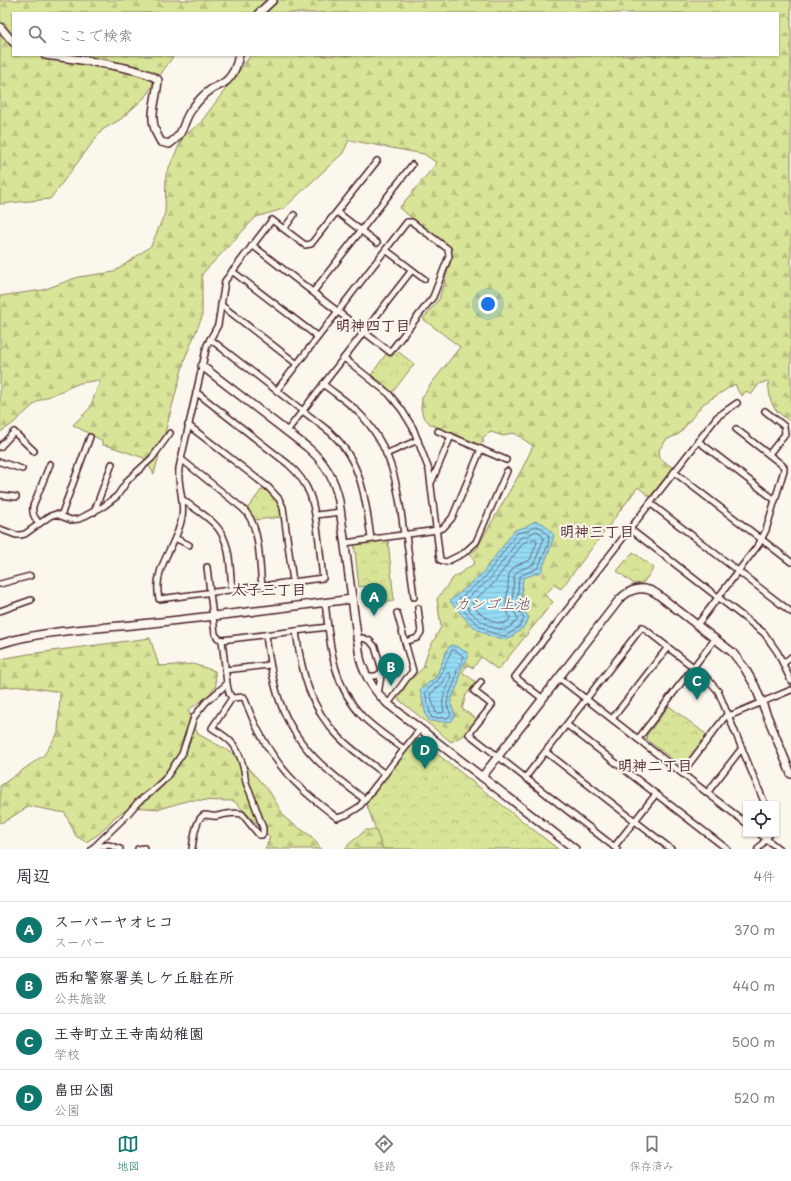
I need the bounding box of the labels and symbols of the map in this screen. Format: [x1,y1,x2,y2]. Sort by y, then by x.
your location [478,294,498,314]
district label: 明神四丁目 [335,313,411,336]
district label: 明神三丁目 [559,519,635,542]
district label: 太子三丁目 [231,577,307,600]
pin: A [361,583,387,616]
water label: カンゴ上池 [454,591,530,614]
pin: B [378,653,404,686]
pin: C [684,667,710,700]
pin: D [412,736,438,769]
district label: 明神二丁目 [617,753,693,776]

